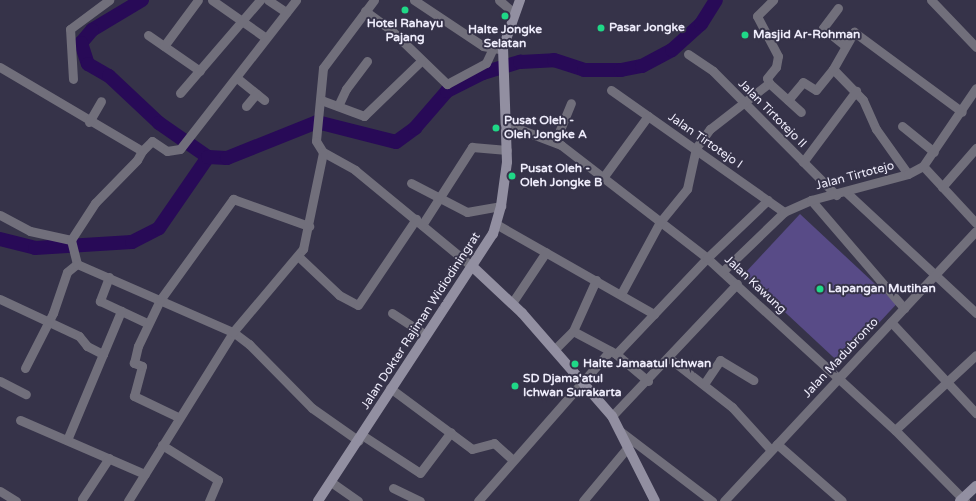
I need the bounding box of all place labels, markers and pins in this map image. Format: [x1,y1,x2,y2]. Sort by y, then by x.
marker: Hotel Rahayu Pajang [400,5,410,15]
marker: Halte Jongke Selatan [500,11,510,21]
place label: Hotel Rahayu Pajang [367,17,443,45]
place label: Pasar Jongke [609,21,685,35]
place label: Halte Jongke Selatan [468,23,542,51]
marker: Pasar Jongke [596,23,606,33]
place label: Masjid Ar-Rohman [753,28,860,42]
marker: Masjid Ar-Rohman [740,30,750,40]
place label: Pusat Oleh - Oleh Jongke A [504,114,587,142]
marker: Pusat Oleh - Oleh Jongke A [491,123,501,133]
place label: Pusat Oleh - Oleh Jongke B [520,162,602,190]
marker: Pusat Oleh - Oleh Jongke B [507,171,517,181]
place label: Lapangan Mutihan [828,282,936,296]
marker: Lapangan Mutihan [815,284,825,294]
place label: Halte Jamaatul Ichwan [583,357,711,371]
marker: Halte Jamaatul Ichwan [570,359,580,369]
place label: SD Djama'atul Ichwan Surakarta [523,372,621,400]
marker: SD Djama'atul Ichwan Surakarta [510,381,520,391]

